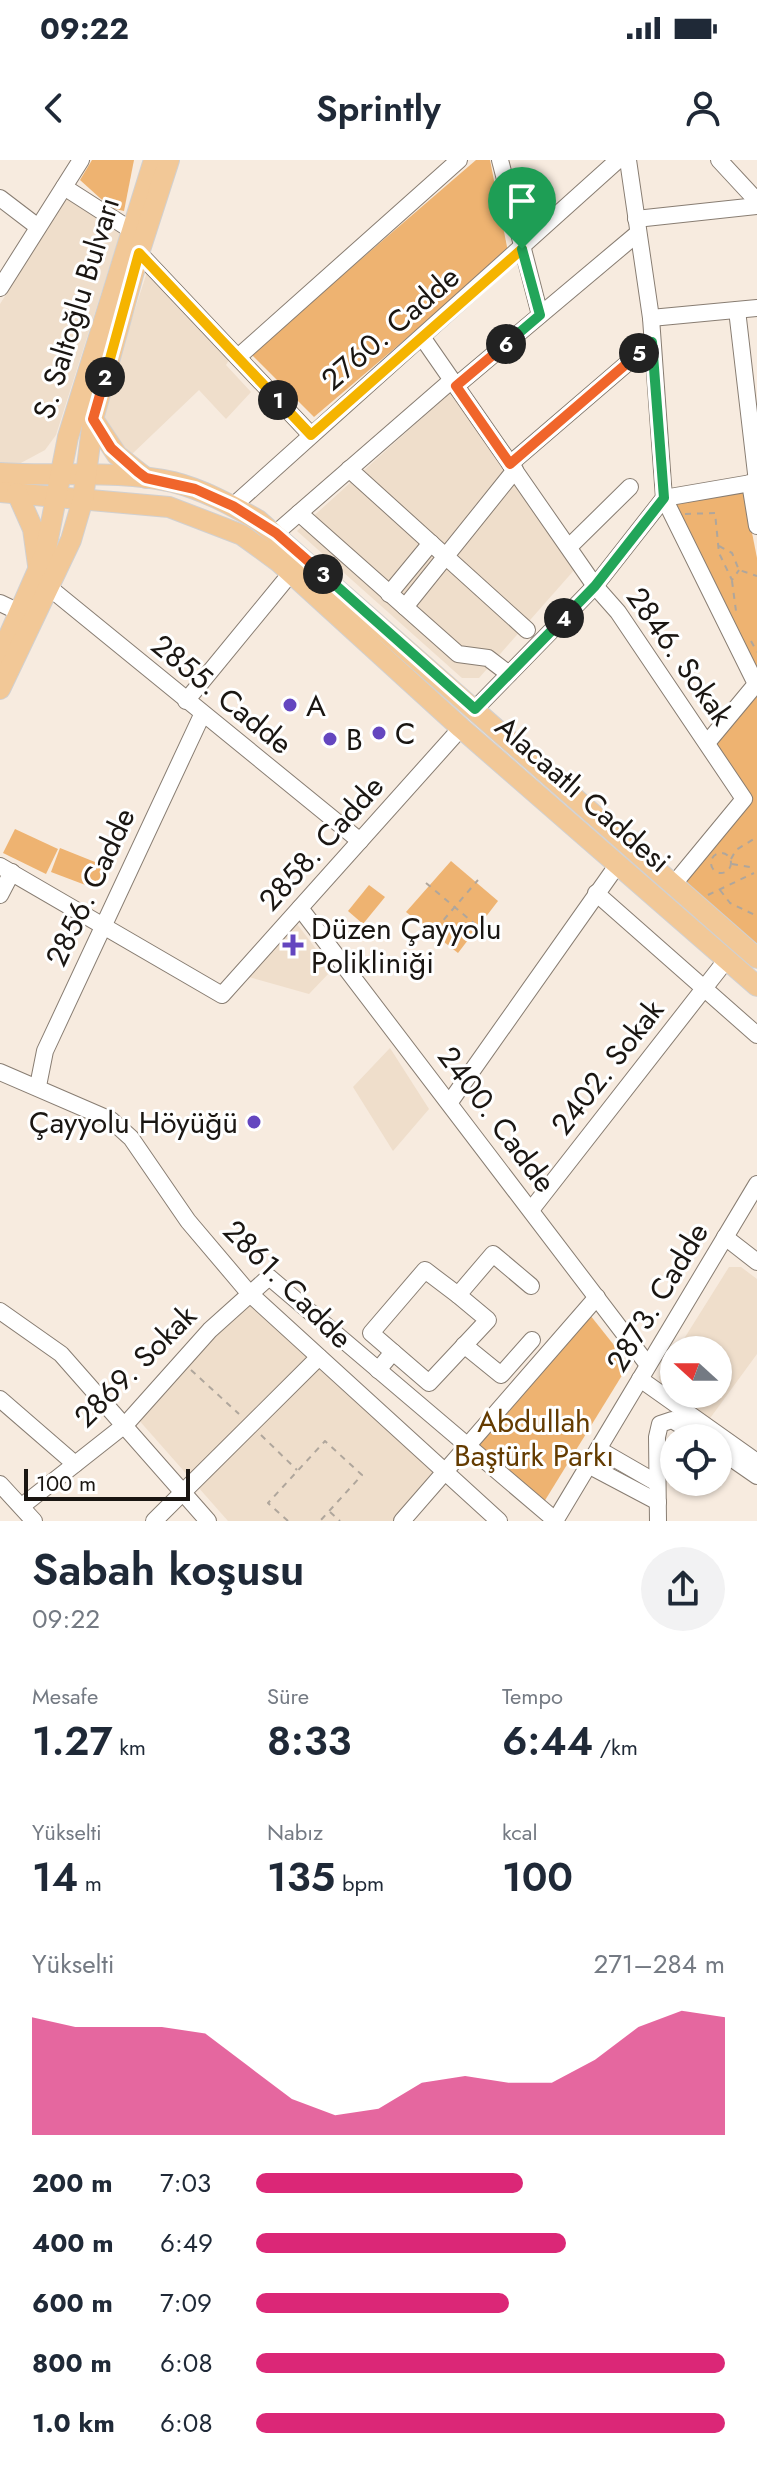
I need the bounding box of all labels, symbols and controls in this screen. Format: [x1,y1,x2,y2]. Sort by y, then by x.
text: 09:22 [40,7,129,50]
text: Sprintly [316,82,441,134]
icon: back [32,86,76,130]
icon: person [681,86,725,130]
pin [488,167,556,249]
icon: arrive [500,179,544,223]
street label: S. Saltoğlu Bulvarı [22,192,130,424]
street label: 2760. Cadde [311,256,469,400]
pin: 6 [486,324,526,364]
text: 6 [499,328,513,360]
pin: 5 [619,333,659,373]
text: 5 [632,337,646,369]
pin: 2 [85,357,125,397]
text: 2 [98,361,112,393]
pin: 1 [258,380,298,420]
text: 1 [272,384,284,416]
pin: 3 [303,554,343,594]
text: 3 [316,558,330,590]
street label: 2846. Sokak [617,578,744,734]
pin: 4 [544,598,584,638]
text: 4 [556,602,572,634]
street label: 2855. Cadde [142,624,302,764]
place label: A [306,684,326,727]
marker: A [281,696,299,714]
street label: Alacaatlı Caddesi [486,706,680,882]
place label: C [395,712,416,755]
place label: B [346,718,363,761]
marker: C [370,724,388,742]
marker: B [321,730,339,748]
street label: 2858. Cadde [249,766,393,920]
street label: 2856. Cadde [35,801,145,973]
place label: Düzen Çayyolu Polikliniği [311,907,501,984]
marker: Düzen Çayyolu Polikliniği [282,934,304,956]
street label: 2402. Sokak [540,990,674,1144]
street label: 2400. Cadde [428,1037,566,1201]
place label: Çayyolu Höyüğü [29,1101,238,1144]
marker: Çayyolu Höyüğü [245,1113,263,1131]
street label: 2861. Cadde [214,1210,362,1358]
street label: 2873. Cadde [595,1214,719,1380]
street label: 2869. Sokak [64,1295,206,1437]
north arrow [660,1336,732,1408]
map controls [660,1336,732,1496]
park label: Abdullah Baştürk Parkı [454,1400,614,1477]
button: locate [660,1424,732,1496]
scale bar [24,1465,190,1501]
text: 100 m [36,1467,96,1499]
text: Sabah koşusu [32,1538,304,1602]
button: share [641,1547,725,1631]
text: 09:22 [32,1600,100,1638]
text: Mesafe [32,1680,98,1712]
text: Süre [267,1680,309,1712]
text: Tempo [502,1680,563,1712]
text: 1.27 [32,1712,113,1770]
text: 8:33 [267,1712,351,1770]
text: 6:44 [502,1712,593,1770]
text: km [113,1731,146,1763]
text: /km [593,1731,638,1763]
text: Yükselti [32,1816,102,1848]
text: Nabız [267,1816,323,1848]
text: kcal [502,1816,538,1848]
text: 14 [32,1848,78,1906]
text: 135 [267,1848,335,1906]
text: 100 [502,1848,573,1906]
text: m [78,1867,102,1899]
text: bpm [335,1867,384,1899]
text: Yükselti [32,1945,115,1983]
text: 271–284 m [593,1945,725,1983]
text: 200 m [32,2164,113,2202]
text: 7:03 [160,2164,211,2202]
text: 400 m [32,2224,114,2262]
text: 6:49 [160,2224,213,2262]
text: 600 m [32,2284,113,2322]
text: 7:09 [160,2284,212,2322]
text: 800 m [32,2344,112,2382]
text: 6:08 [160,2344,213,2382]
text: 1.0 km [32,2404,115,2442]
text: 6:08 [160,2404,213,2442]

